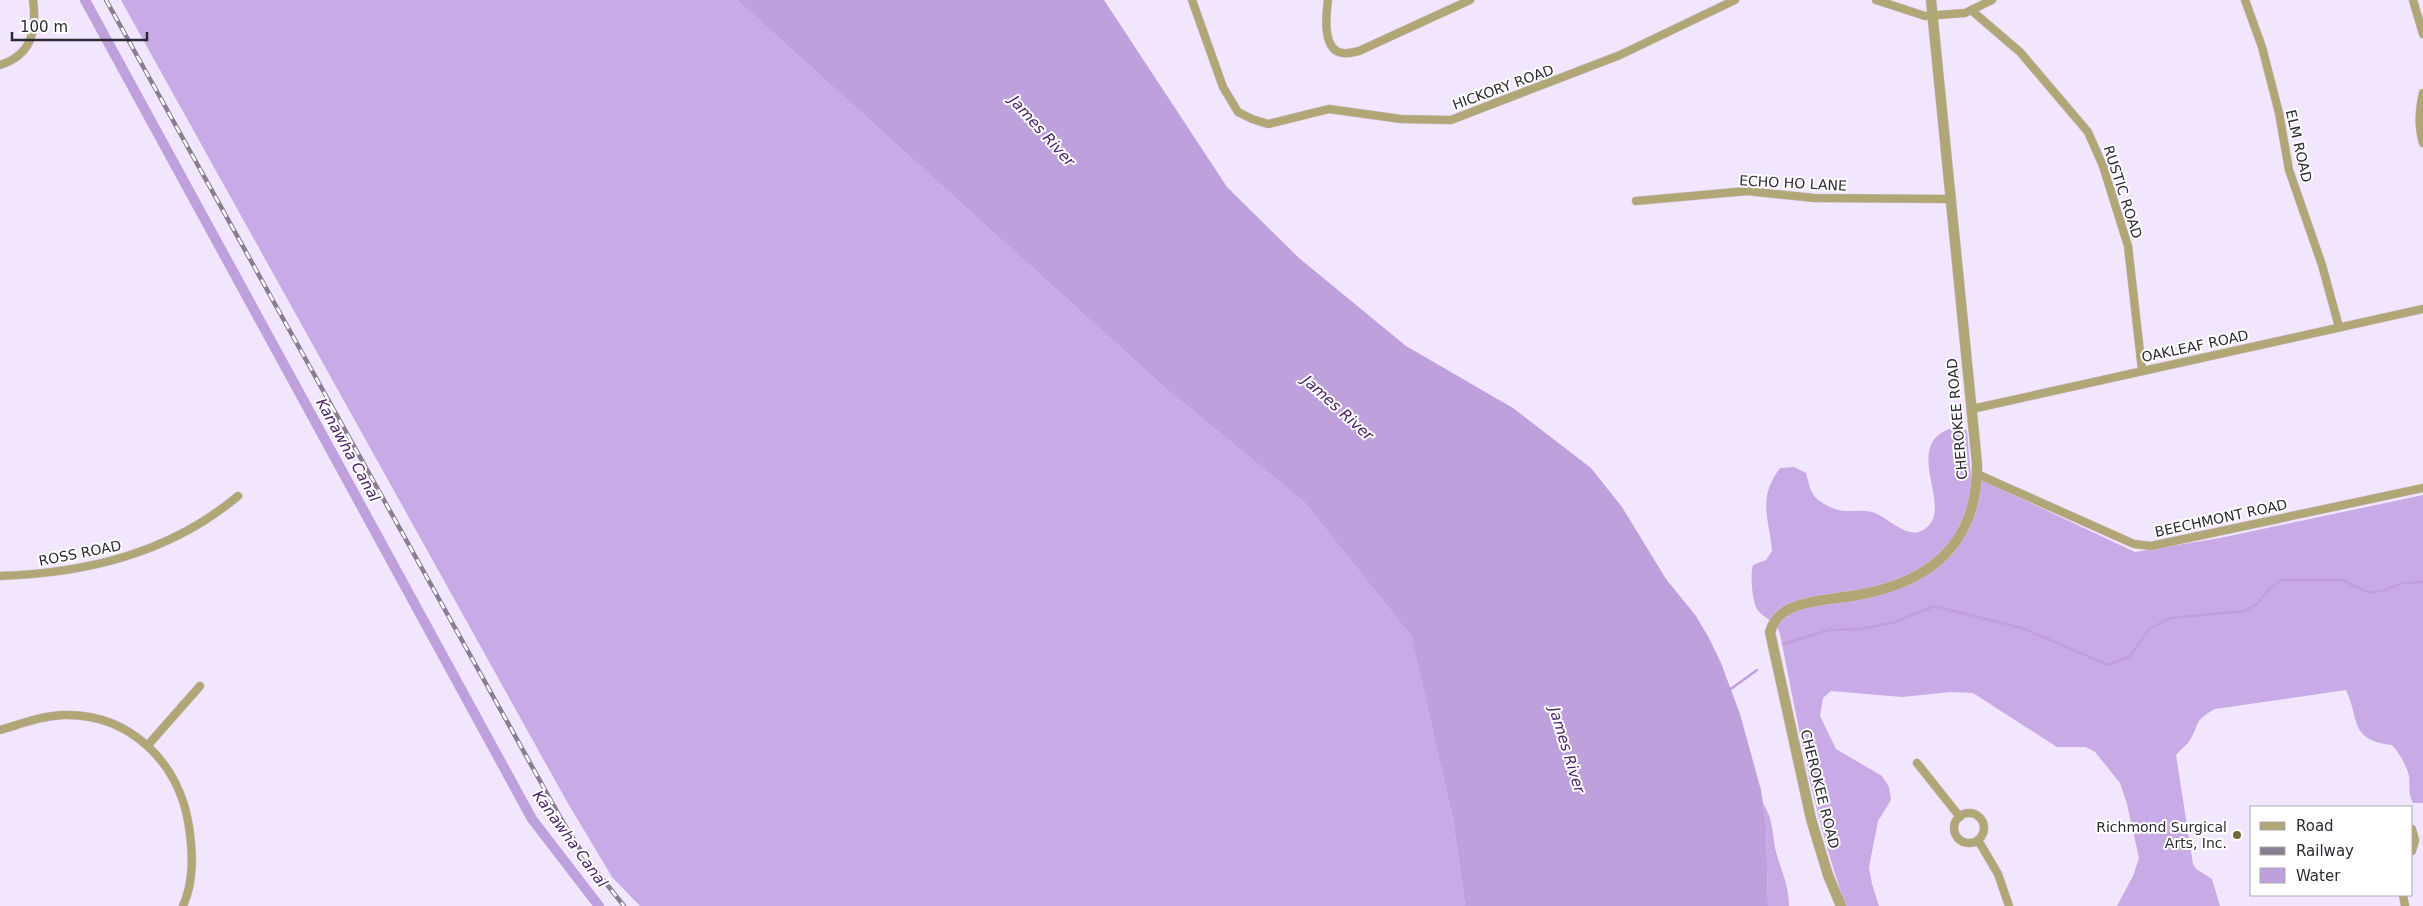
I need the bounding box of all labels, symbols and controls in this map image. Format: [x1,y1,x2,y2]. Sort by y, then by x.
scale bar [12,10,148,42]
text: 100 m [20,18,68,36]
street label: HICKORY ROAD [1450,61,1556,113]
water label: James River [1004,90,1079,171]
street label: ELM ROAD [2283,108,2315,184]
street label: RUSTIC ROAD [2100,144,2146,240]
street label: ECHO HO LANE [1739,172,1847,194]
street label: OAKLEAF ROAD [2140,327,2250,365]
street label: CHEROKEE ROAD [1944,357,1970,481]
water label: James River [1297,370,1378,445]
water label: Kanawha Canal [312,395,384,506]
street label: BEECHMONT ROAD [2153,496,2289,540]
street label: ROSS ROAD [37,537,123,569]
water label: James River [1545,702,1589,796]
street label: CHEROKEE ROAD [1797,728,1843,850]
water label: Kanawha Canal [529,787,612,892]
legend [2250,806,2413,896]
text: Road [2296,817,2334,835]
place label: Richmond Surgical Arts, Inc. [2096,819,2227,851]
marker: Richmond Surgical Arts, Inc. [2231,829,2243,841]
text: Railway [2296,842,2354,860]
text: Water [2296,867,2341,885]

